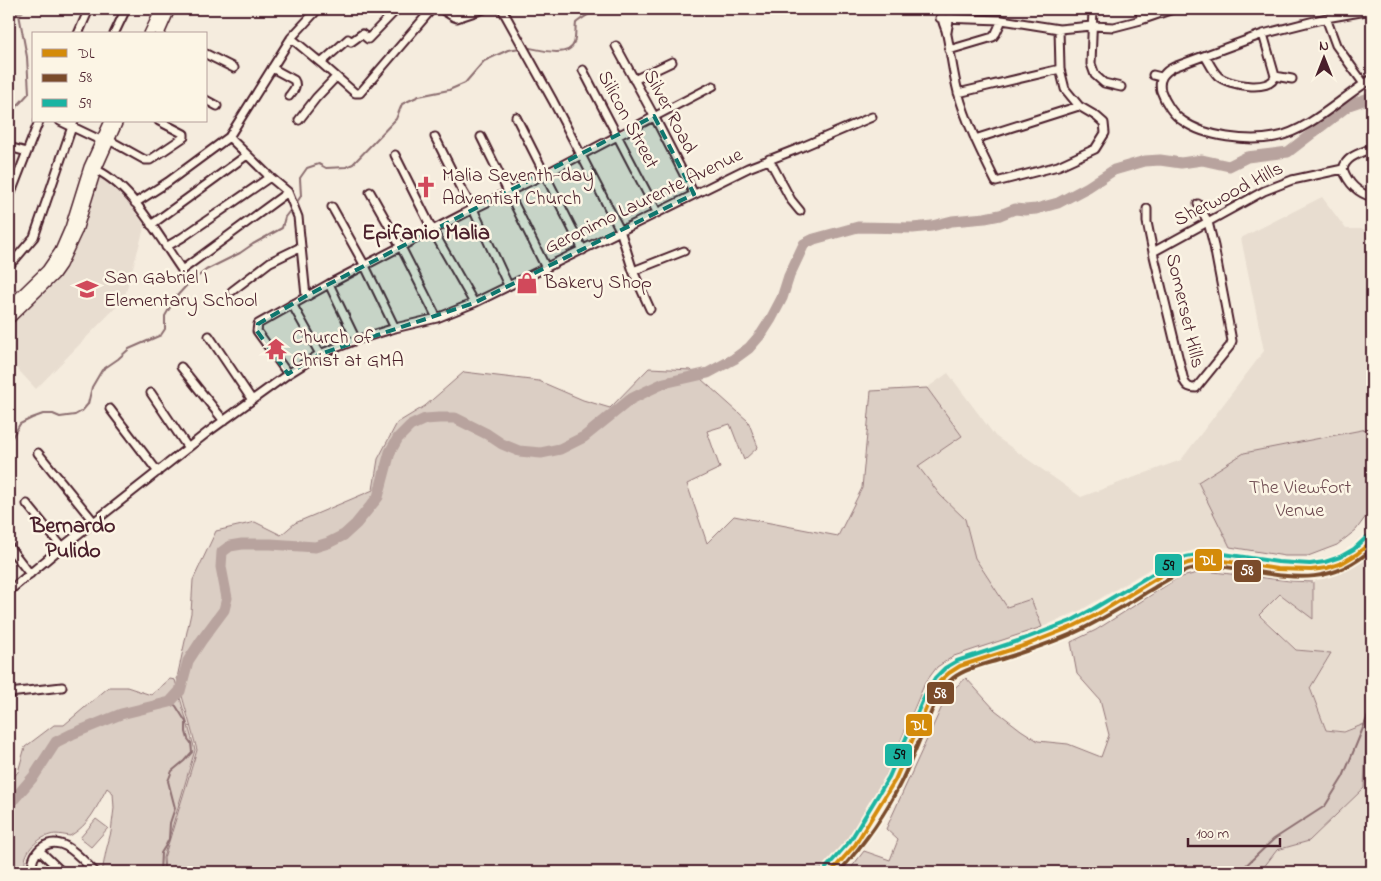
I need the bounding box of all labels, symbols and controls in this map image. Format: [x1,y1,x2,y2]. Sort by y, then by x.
legend [32,32,208,122]
north arrow [1298,32,1348,82]
text: N [1319,36,1329,57]
text: DL [77,43,95,65]
street label: Silver Road [635,65,703,159]
street label: Silicon Street [589,66,665,175]
text: 58 [78,67,93,89]
text: 59 [78,93,92,115]
street label: Geronimo Laurente Avenue [540,141,748,263]
street label: Sherwood Hills [1169,155,1289,235]
place label: Malia Seventh-day Adventist Church [442,162,594,214]
church icon: Malia Seventh-day Adventist Church [413,174,439,200]
district label: Epifanio Malia [362,218,490,250]
street label: Somerset Hills [1157,251,1211,371]
place label: San Gabriel I Elementary School [104,264,257,316]
place label: Bakery Shop [543,269,652,298]
shop icon: Bakery Shop [514,270,540,296]
school or university icon: San Gabriel I Elementary School [74,276,100,302]
place label: Church of Christ at GMA [292,324,404,376]
temple icon: Church of Christ at GMA [263,336,289,362]
park label: The Viewfort Venue [1249,474,1351,526]
district label: Bernardo Pulido [30,511,115,568]
line badge: DL [1194,548,1223,572]
text: DL [1199,551,1217,572]
line badge: 59 [1154,553,1183,577]
text: 59 [1162,556,1175,577]
line badge: 58 [1233,559,1262,583]
text: 58 [1240,561,1254,582]
line badge: 58 [926,681,955,705]
text: 58 [933,684,947,705]
line badge: DL [905,713,933,737]
text: DL [910,716,928,737]
line badge: 59 [884,743,913,767]
text: 59 [893,745,906,766]
scale bar [1188,816,1281,848]
text: 100 m [1196,823,1229,845]

